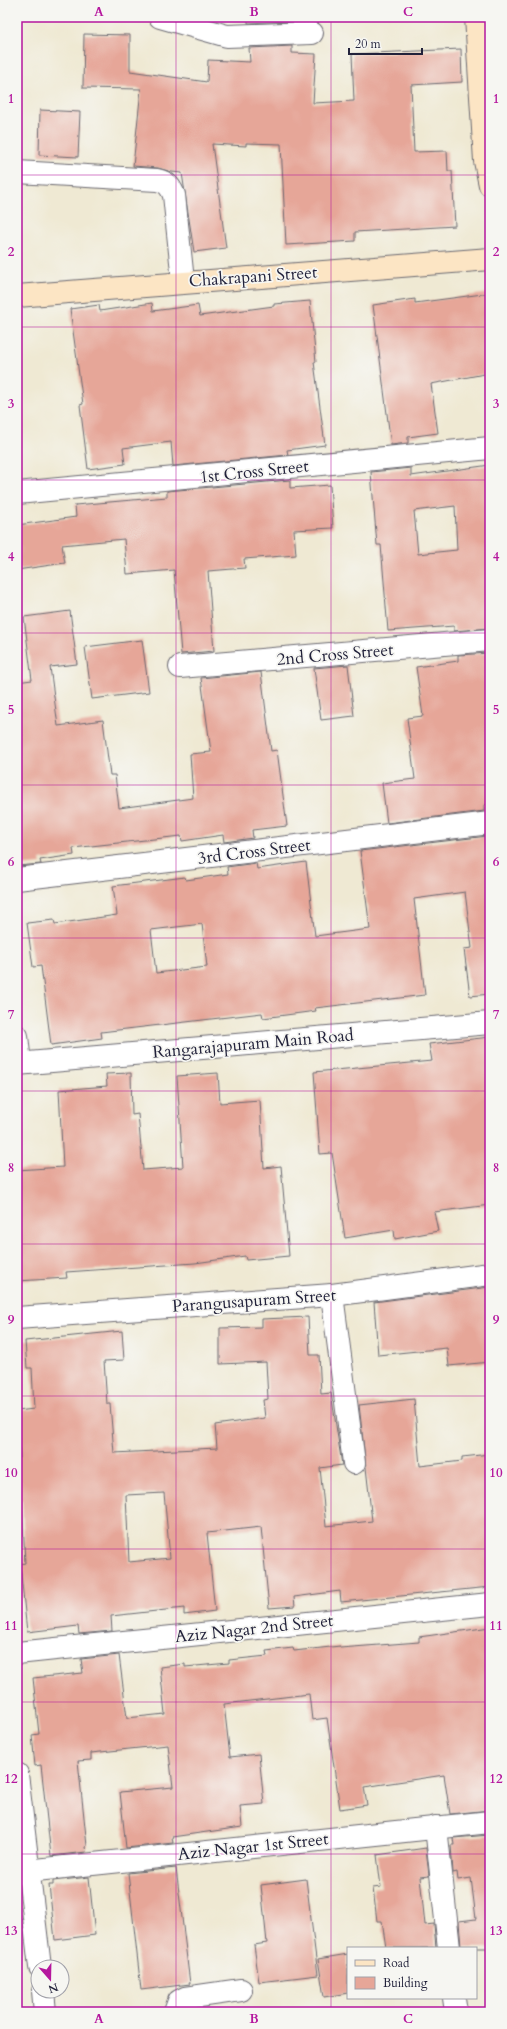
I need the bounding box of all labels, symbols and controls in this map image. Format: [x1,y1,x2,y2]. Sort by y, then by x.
text: A [94,3,104,21]
text: B [249,3,259,21]
text: C [403,3,413,21]
scale bar [349,30,422,56]
text: 20 m [355,36,382,52]
text: 1 [8,90,14,108]
text: 1 [493,90,499,108]
text: 2 [8,243,15,261]
text: 2 [493,243,500,261]
street label: Chakrapani Street [188,260,319,292]
text: 3 [8,395,15,413]
text: 3 [493,395,500,413]
street label: 1st Cross Street [198,454,310,489]
text: 4 [8,548,15,566]
text: 4 [493,548,500,566]
street label: 2nd Cross Street [276,638,395,671]
text: 5 [8,701,14,719]
text: 5 [493,701,499,719]
street label: 3rd Cross Street [196,833,313,870]
text: 6 [8,853,15,871]
text: 6 [493,853,500,871]
text: 7 [8,1006,15,1024]
text: 7 [493,1006,500,1024]
street label: Rangarajapuram Main Road [151,1023,355,1064]
text: 8 [8,1159,14,1177]
text: 8 [493,1159,499,1177]
street label: Parangusapuram Street [171,1283,337,1318]
text: 9 [8,1311,15,1329]
text: 9 [493,1311,500,1329]
text: 10 [4,1464,18,1482]
text: 10 [489,1464,503,1482]
street label: Aziz Nagar 2nd Street [174,1609,335,1648]
text: 11 [4,1617,18,1635]
text: 11 [489,1617,503,1635]
text: 12 [4,1770,18,1788]
text: 12 [489,1770,503,1788]
street label: Aziz Nagar 1st Street [177,1827,330,1866]
text: 13 [4,1922,18,1940]
text: 13 [489,1922,503,1940]
legend [347,1947,477,1999]
text: Road [383,1955,410,1971]
north arrow [30,1959,70,1999]
text: Building [383,1975,428,1991]
text: N [46,1979,60,1997]
text: A [94,2010,104,2028]
text: B [249,2010,259,2028]
text: C [403,2010,413,2028]

